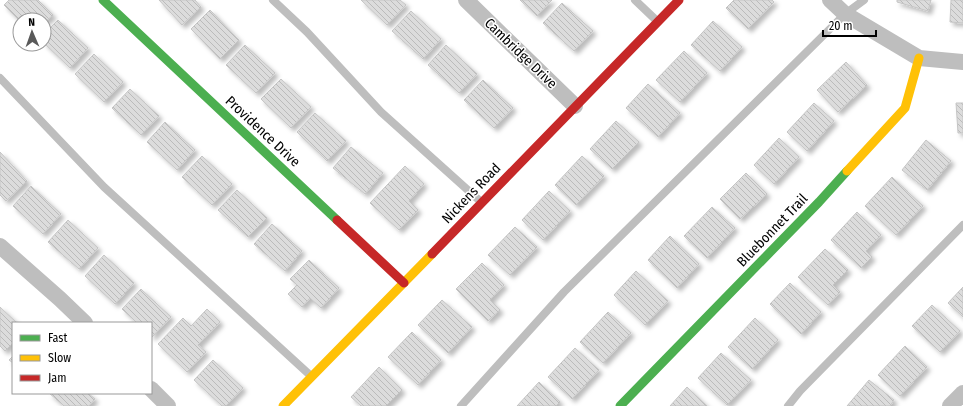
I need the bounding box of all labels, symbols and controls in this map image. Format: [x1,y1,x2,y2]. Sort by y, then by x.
north arrow [12,12,52,52]
scale bar [823,12,876,38]
street label: Cambridge Drive [481,15,560,92]
text: N [28,16,35,29]
text: 20 m [829,19,853,33]
street label: Providence Drive [222,92,304,170]
street label: Nickens Road [439,160,504,227]
street label: Bluebonnet Trail [733,190,812,270]
legend [12,322,152,394]
text: Fast [48,331,67,345]
text: Slow [48,351,71,365]
text: Jam [48,371,66,385]

